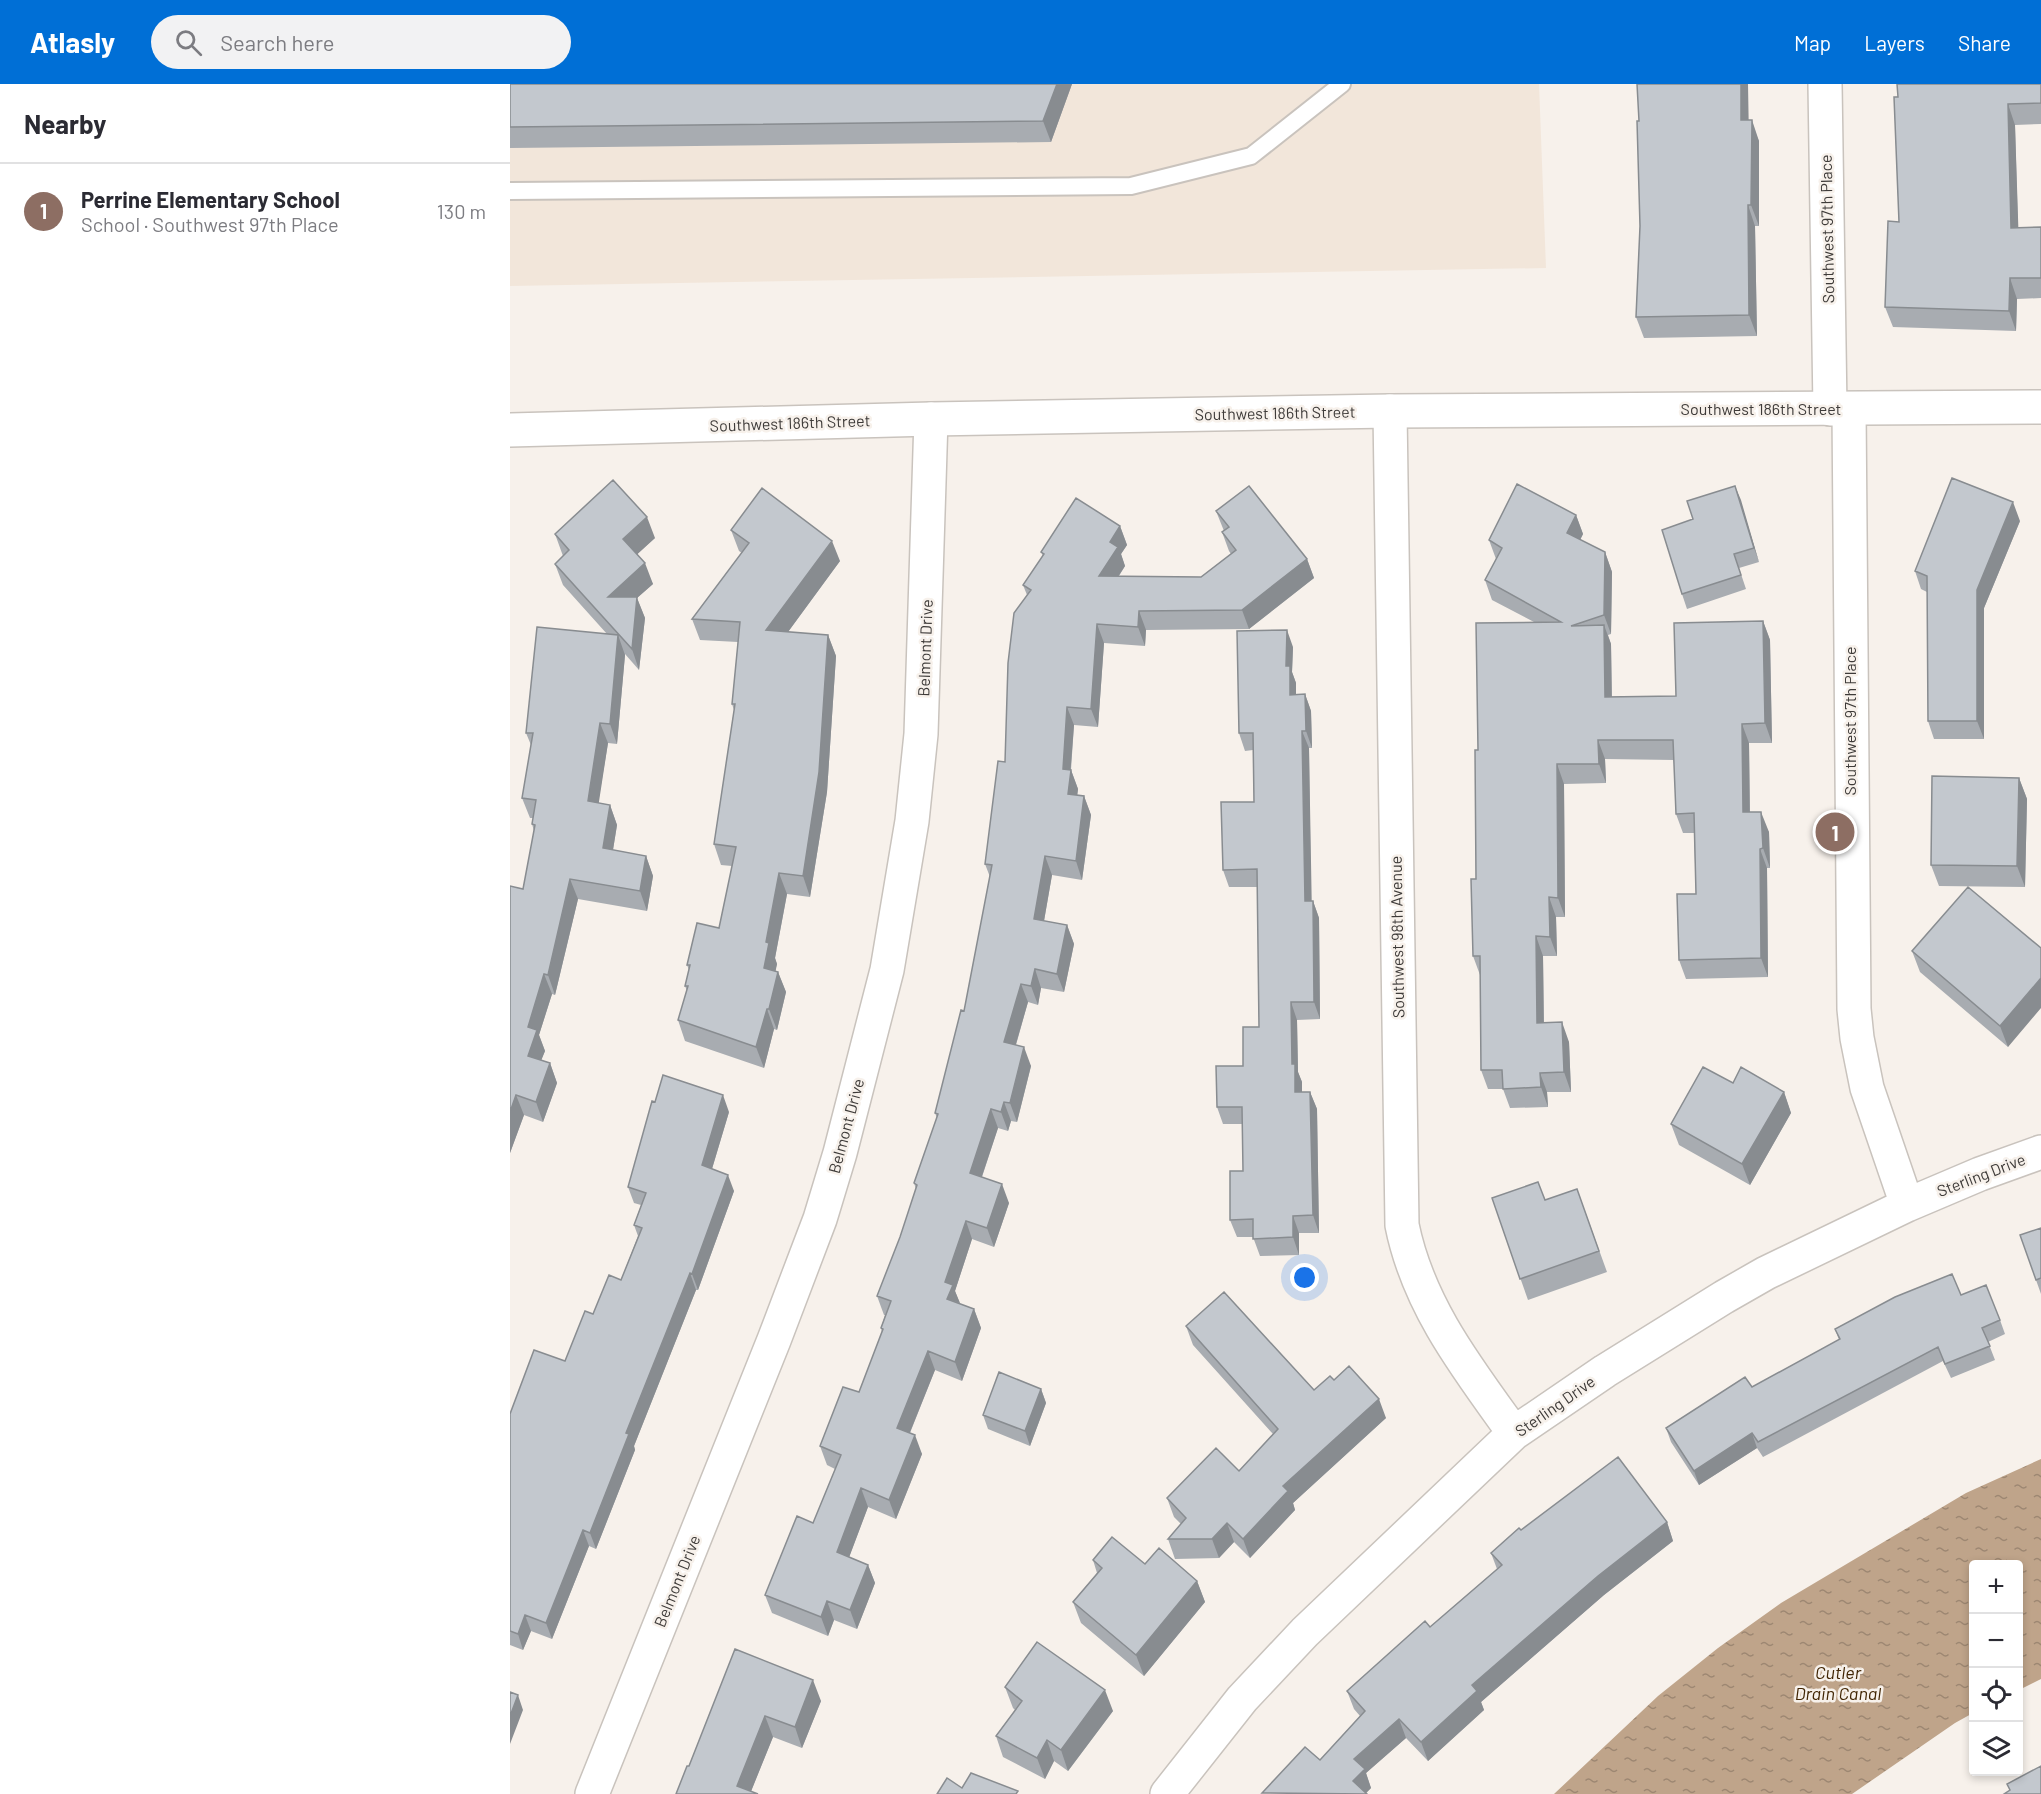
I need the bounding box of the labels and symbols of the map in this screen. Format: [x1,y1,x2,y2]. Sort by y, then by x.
street label: Southwest 97th Place [1816,154,1837,304]
street label: Southwest 186th Street [1681,399,1841,418]
street label: Southwest 186th Street [1194,402,1356,423]
street label: Southwest 186th Street [709,410,871,435]
street label: Belmont Drive [913,599,936,697]
street label: Southwest 97th Place [1840,647,1859,795]
pin: 1 [1816,810,1854,855]
street label: Southwest 98th Avenue [1386,856,1407,1018]
street label: Belmont Drive [824,1076,867,1175]
street label: Sterling Drive [1934,1149,2028,1200]
your location [1290,1263,1319,1292]
street label: Sterling Drive [1511,1371,1598,1440]
street label: Belmont Drive [649,1532,704,1630]
water label: Cutler Drain Canal [1795,1661,1881,1704]

